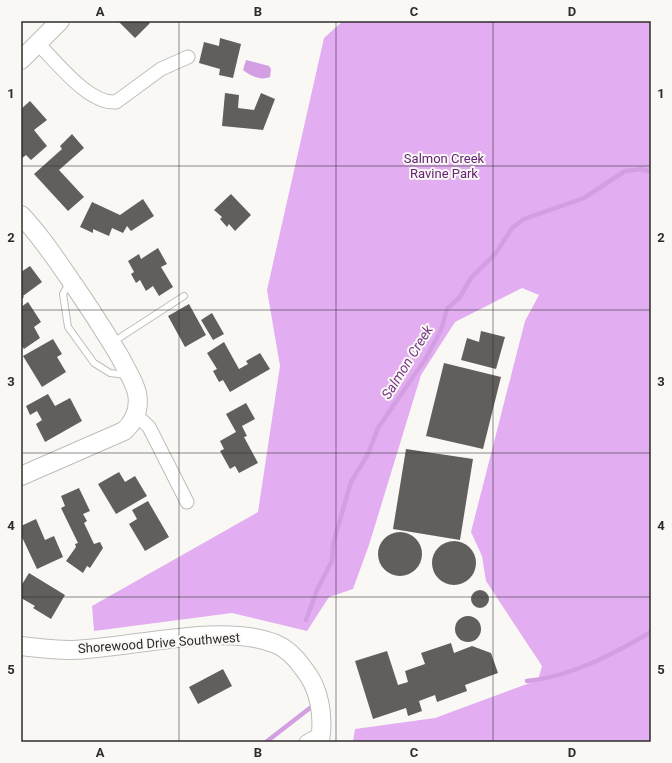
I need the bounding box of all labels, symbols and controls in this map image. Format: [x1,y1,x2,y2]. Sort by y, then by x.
text: A [96,4,105,19]
text: B [254,4,262,19]
text: C [410,4,419,19]
text: D [568,4,576,19]
text: 1 [7,86,15,101]
text: 1 [657,86,665,101]
park label: Salmon Creek Ravine Park [404,151,485,181]
text: 2 [7,230,15,245]
text: 2 [657,230,665,245]
water label: Salmon Creek [378,321,437,402]
text: 3 [7,374,15,389]
text: 3 [657,374,665,389]
text: 4 [7,518,15,533]
text: 4 [657,518,665,533]
street label: Shorewood Drive Southwest [77,630,241,656]
text: 5 [7,662,15,677]
text: 5 [657,662,665,677]
text: A [96,745,105,760]
text: B [254,745,262,760]
text: C [410,745,419,760]
text: D [568,745,576,760]

